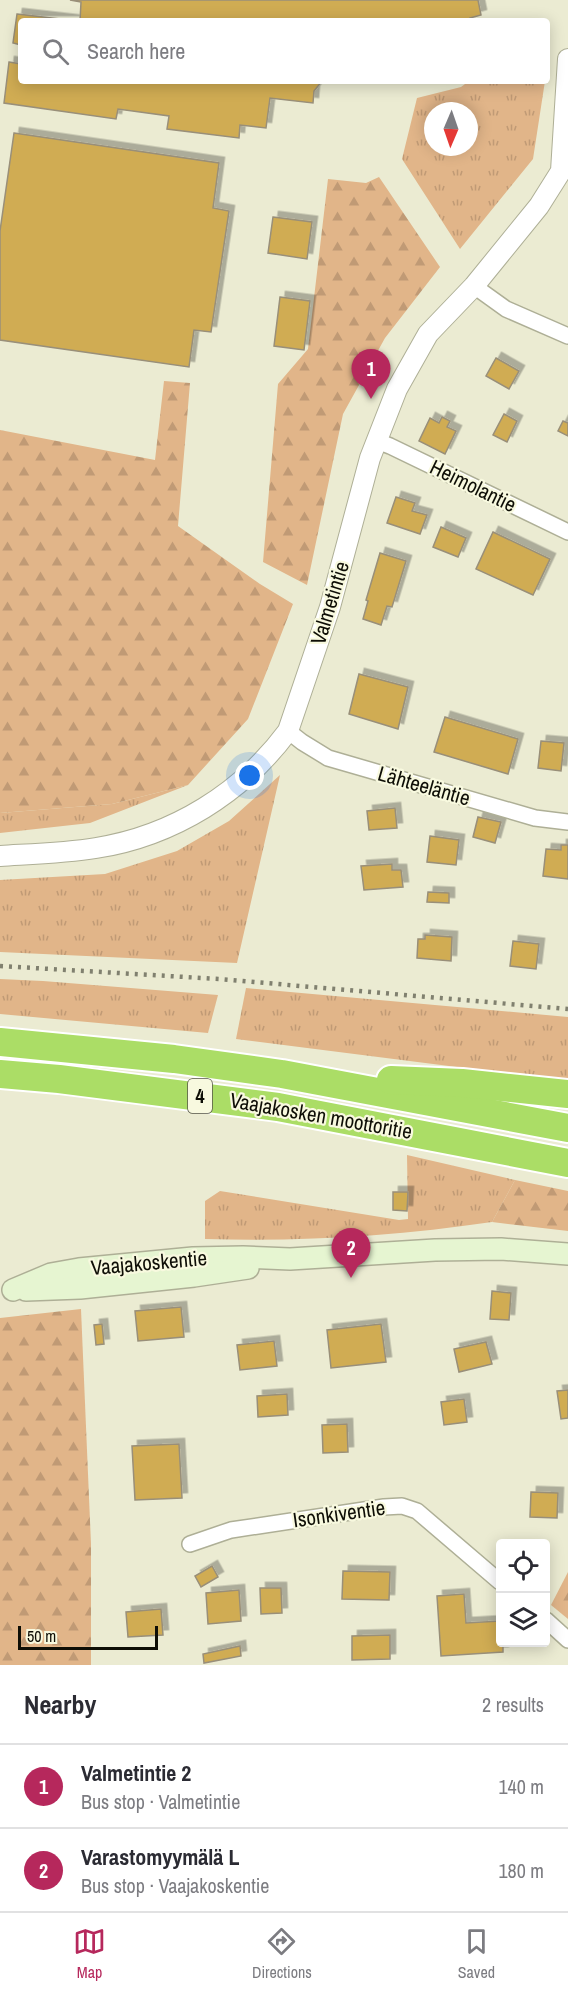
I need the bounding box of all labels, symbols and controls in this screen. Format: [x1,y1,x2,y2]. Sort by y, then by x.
search box [18,18,550,84]
icon: search [39,35,72,68]
text: Search here [87,36,185,66]
north arrow [424,102,478,156]
pin: 1 [352,350,391,399]
street label: Heimolantie [425,452,521,519]
street label: Valmetintie [303,558,356,648]
street label: Lähteeläntie [375,759,474,813]
your location [235,761,264,790]
road number: 4 [188,1079,212,1113]
street label: Vaajakosken moottoritie [228,1085,414,1146]
pin: 2 [332,1228,370,1278]
street label: Vaajakoskentie [90,1243,208,1282]
street label: Isonkiventie [291,1493,387,1534]
map controls [496,1539,550,1647]
button: locate [496,1539,550,1593]
button: layers [496,1593,550,1647]
scale bar [18,1623,158,1650]
text: 50 m [27,1625,56,1647]
text: Nearby [24,1687,96,1722]
text: 2 results [482,1691,544,1718]
text: Valmetintie 2 [81,1758,191,1788]
text: 1 [39,1773,48,1800]
text: 140 m [498,1773,544,1800]
text: Bus stop · Valmetintie [81,1788,240,1815]
text: Varastomyymälä L [81,1842,239,1872]
text: 2 [39,1857,48,1884]
text: 180 m [498,1857,544,1884]
text: Bus stop · Vaajakoskentie [81,1872,269,1899]
tab: Map [73,1925,106,1983]
tab: Directions [252,1925,312,1983]
tab: Saved [458,1925,495,1983]

